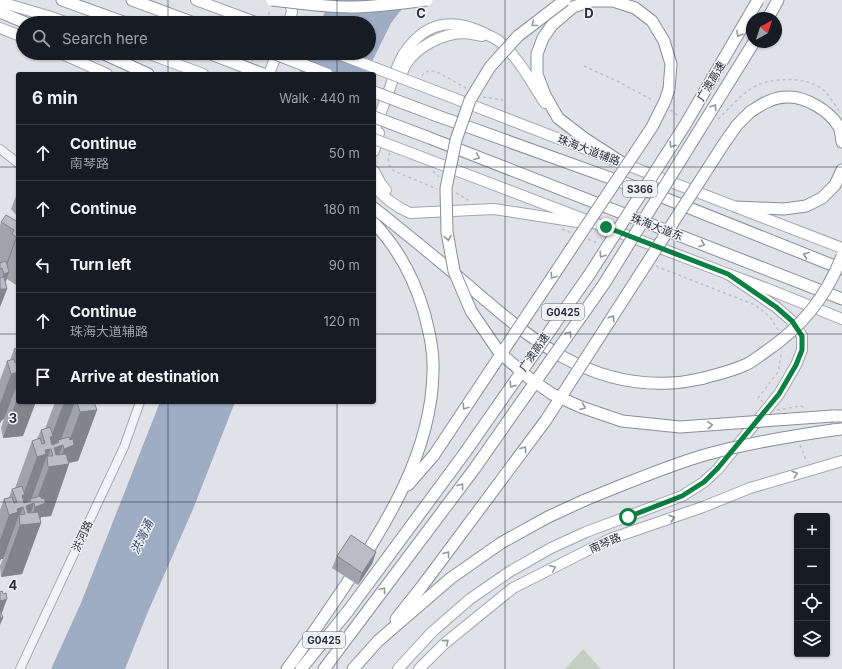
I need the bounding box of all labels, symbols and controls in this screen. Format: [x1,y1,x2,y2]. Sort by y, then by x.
text: C [416,5,426,21]
text: D [584,5,594,21]
north arrow [746,12,782,48]
search box [16,16,376,60]
one-way arrow [531,19,538,26]
icon: search [30,27,52,49]
text: Search here [62,29,148,48]
one-way arrow [736,30,744,37]
street label: 广澳高速 [694,59,728,103]
text: 6 min [32,88,78,108]
text: Walk · 440 m [279,90,360,106]
one-way arrow [709,104,717,111]
street label: 珠海大道辅路 [556,132,622,168]
text: Continue [70,134,137,153]
one-way arrow [669,141,677,148]
icon: ahead [32,142,54,164]
text: 50 m [329,145,360,161]
one-way arrow [473,152,480,160]
text: 南琴路 [70,155,109,171]
road number: S366 [623,181,657,197]
icon: ahead [32,198,54,220]
text: Continue [70,199,137,218]
text: 180 m [323,201,360,217]
street label: 珠海大道东 [629,211,685,243]
route end [597,218,615,236]
one-way arrow [443,235,452,241]
one-way arrow [699,240,706,248]
one-way arrow [599,250,606,257]
one-way arrow [802,252,810,260]
icon: left [32,254,54,276]
text: Turn left [70,255,131,274]
text: 90 m [329,257,360,273]
one-way arrow [550,272,558,279]
text: Continue [70,302,137,321]
road number: G0425 [542,304,584,320]
icon: ahead [32,310,54,332]
text: 120 m [324,313,360,329]
one-way arrow [607,315,615,322]
text: 珠海大道辅路 [70,323,148,339]
street label: 广澳高速 [516,330,552,374]
one-way arrow [564,332,571,339]
icon: arrive [32,366,54,388]
text: Arrive at destination [70,367,219,386]
one-way arrow [510,380,517,387]
one-way arrow [463,403,470,410]
one-way arrow [580,403,587,411]
text: 3 [9,410,17,426]
one-way arrow [707,421,713,430]
one-way arrow [519,447,526,454]
one-way arrow [791,470,798,479]
one-way arrow [457,484,464,491]
route start [619,508,637,526]
map controls [794,513,830,657]
button: + [794,513,830,549]
one-way arrow [669,514,676,522]
water label: 洪灣涌 [127,516,157,556]
street label: 洪河路 [69,518,95,554]
street label: 南琴路 [587,530,623,556]
button: − [794,549,830,585]
one-way arrow [442,551,449,558]
one-way arrow [548,565,556,573]
text: 4 [9,577,18,593]
button: locate [794,585,830,621]
one-way arrow [379,588,386,595]
button: layers [794,621,830,657]
road number: G0425 [303,632,345,648]
one-way arrow [442,639,449,646]

